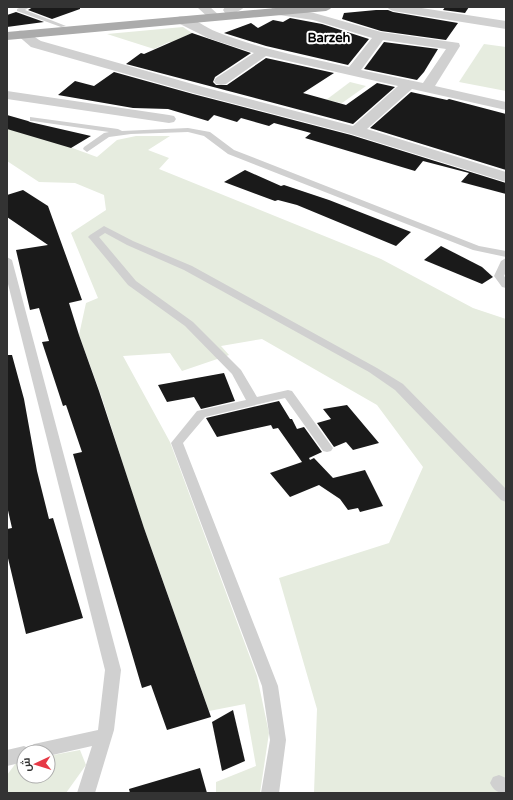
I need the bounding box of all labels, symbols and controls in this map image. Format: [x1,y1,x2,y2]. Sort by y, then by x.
district label: Barzeh [307,30,351,46]
north arrow [16,744,56,784]
text: ش [20,757,33,772]

